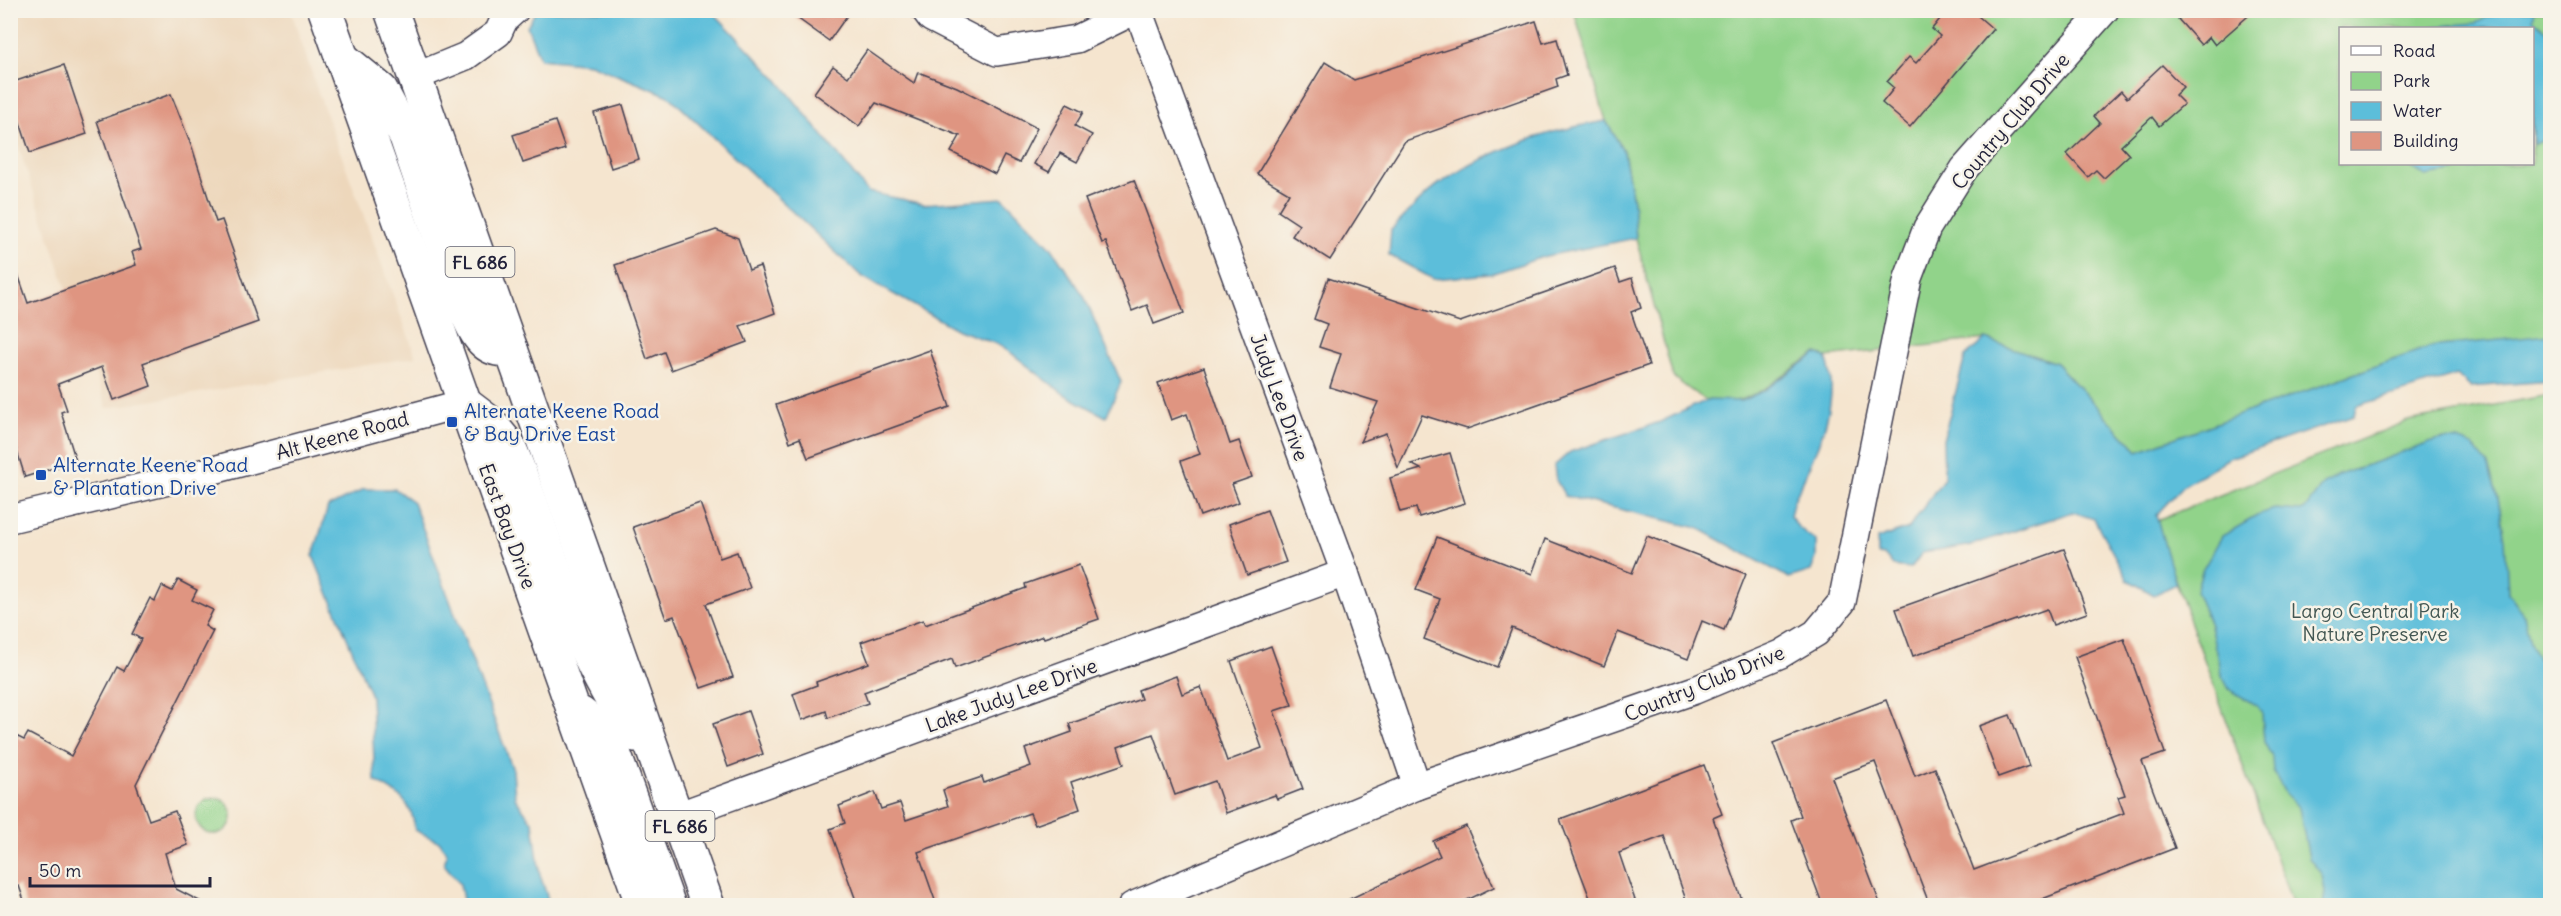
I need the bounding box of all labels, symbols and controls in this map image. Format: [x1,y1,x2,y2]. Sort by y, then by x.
legend [2339,27,2534,165]
text: Road [2393,39,2436,62]
street label: Country Club Drive [1946,48,2074,194]
text: Park [2393,69,2430,92]
text: Water [2393,99,2443,122]
text: Building [2393,129,2458,152]
road number: FL 686 [446,247,514,277]
street label: Judy Lee Drive [1245,330,1315,464]
place label: Alternate Keene Road & Bay Drive East [464,398,660,446]
street label: Alt Keene Road [273,405,411,465]
marker: Alternate Keene Road & Bay Drive East [445,415,459,429]
place label: Alternate Keene Road & Plantation Drive [53,452,249,500]
street label: East Bay Drive [474,460,542,592]
marker: Alternate Keene Road & Plantation Drive [34,468,48,482]
park label: Largo Central Park Nature Preserve [2291,598,2459,646]
street label: Country Club Drive [1620,639,1788,727]
street label: Lake Judy Lee Drive [922,652,1100,738]
road number: FL 686 [646,811,714,841]
scale bar [30,850,210,888]
text: 50 m [39,859,81,882]

